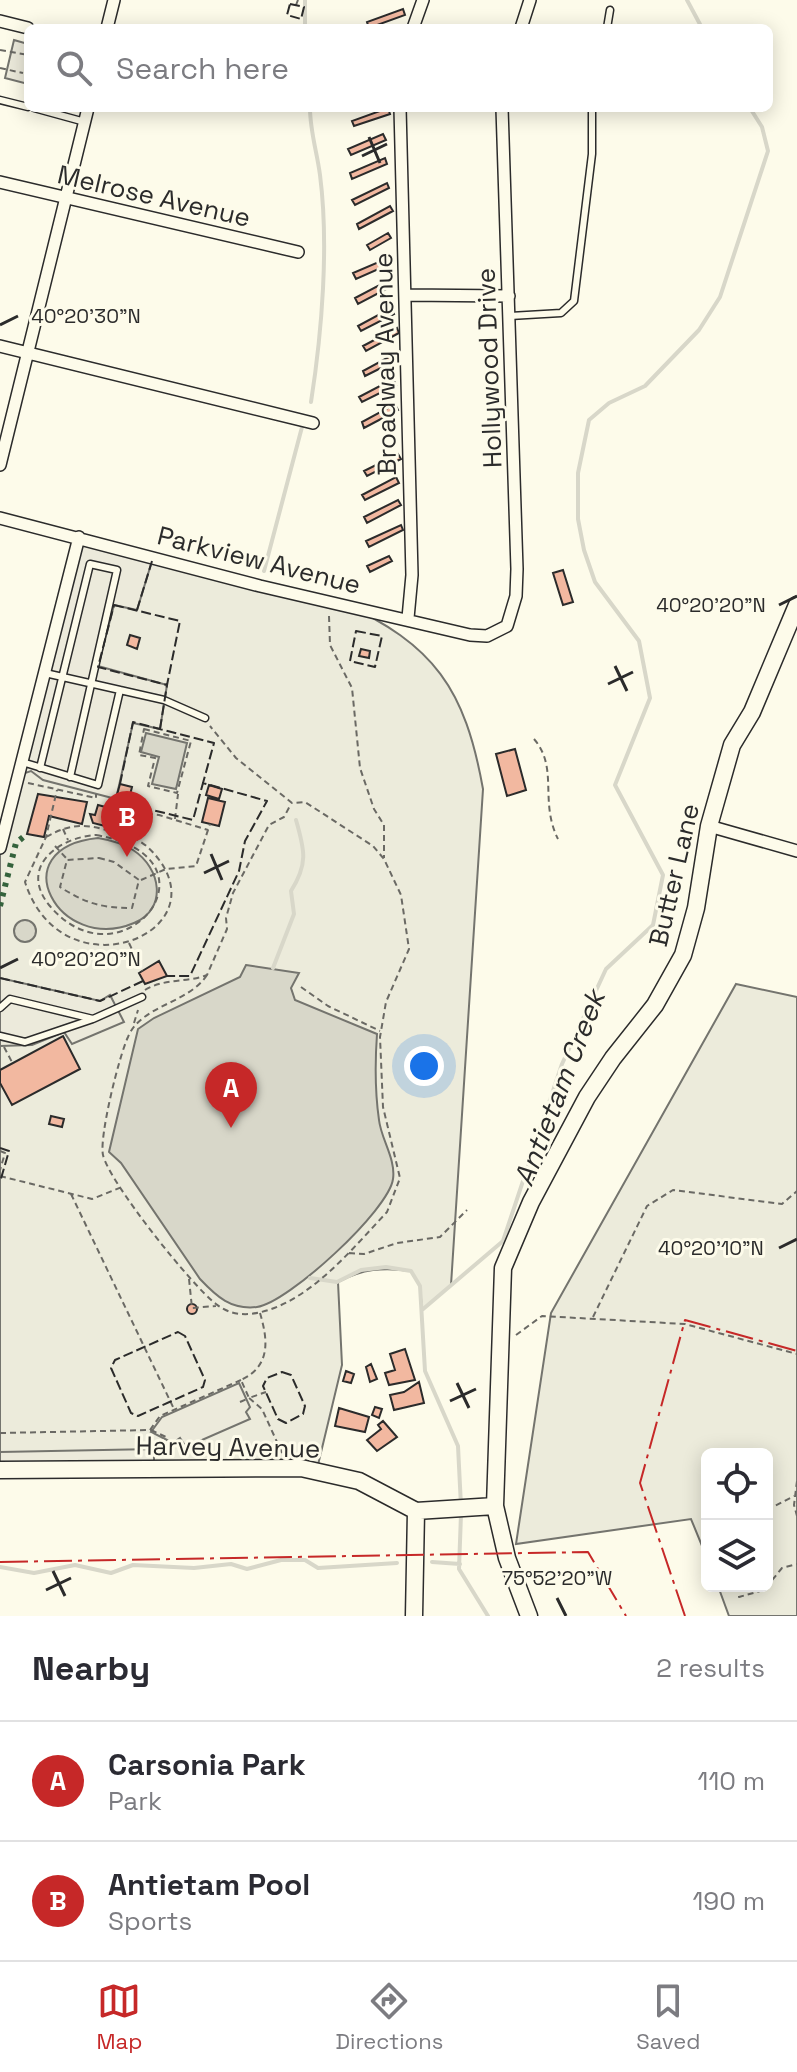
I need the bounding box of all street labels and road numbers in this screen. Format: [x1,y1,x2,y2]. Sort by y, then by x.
street label: Melrose Avenue [54,157,254,235]
street label: Broadway Avenue [366,252,404,476]
street label: Hollywood Drive [469,267,509,469]
street label: Parkview Avenue [154,518,364,602]
street label: Butter Lane [641,800,707,950]
street label: Harvey Avenue [135,1428,321,1466]

